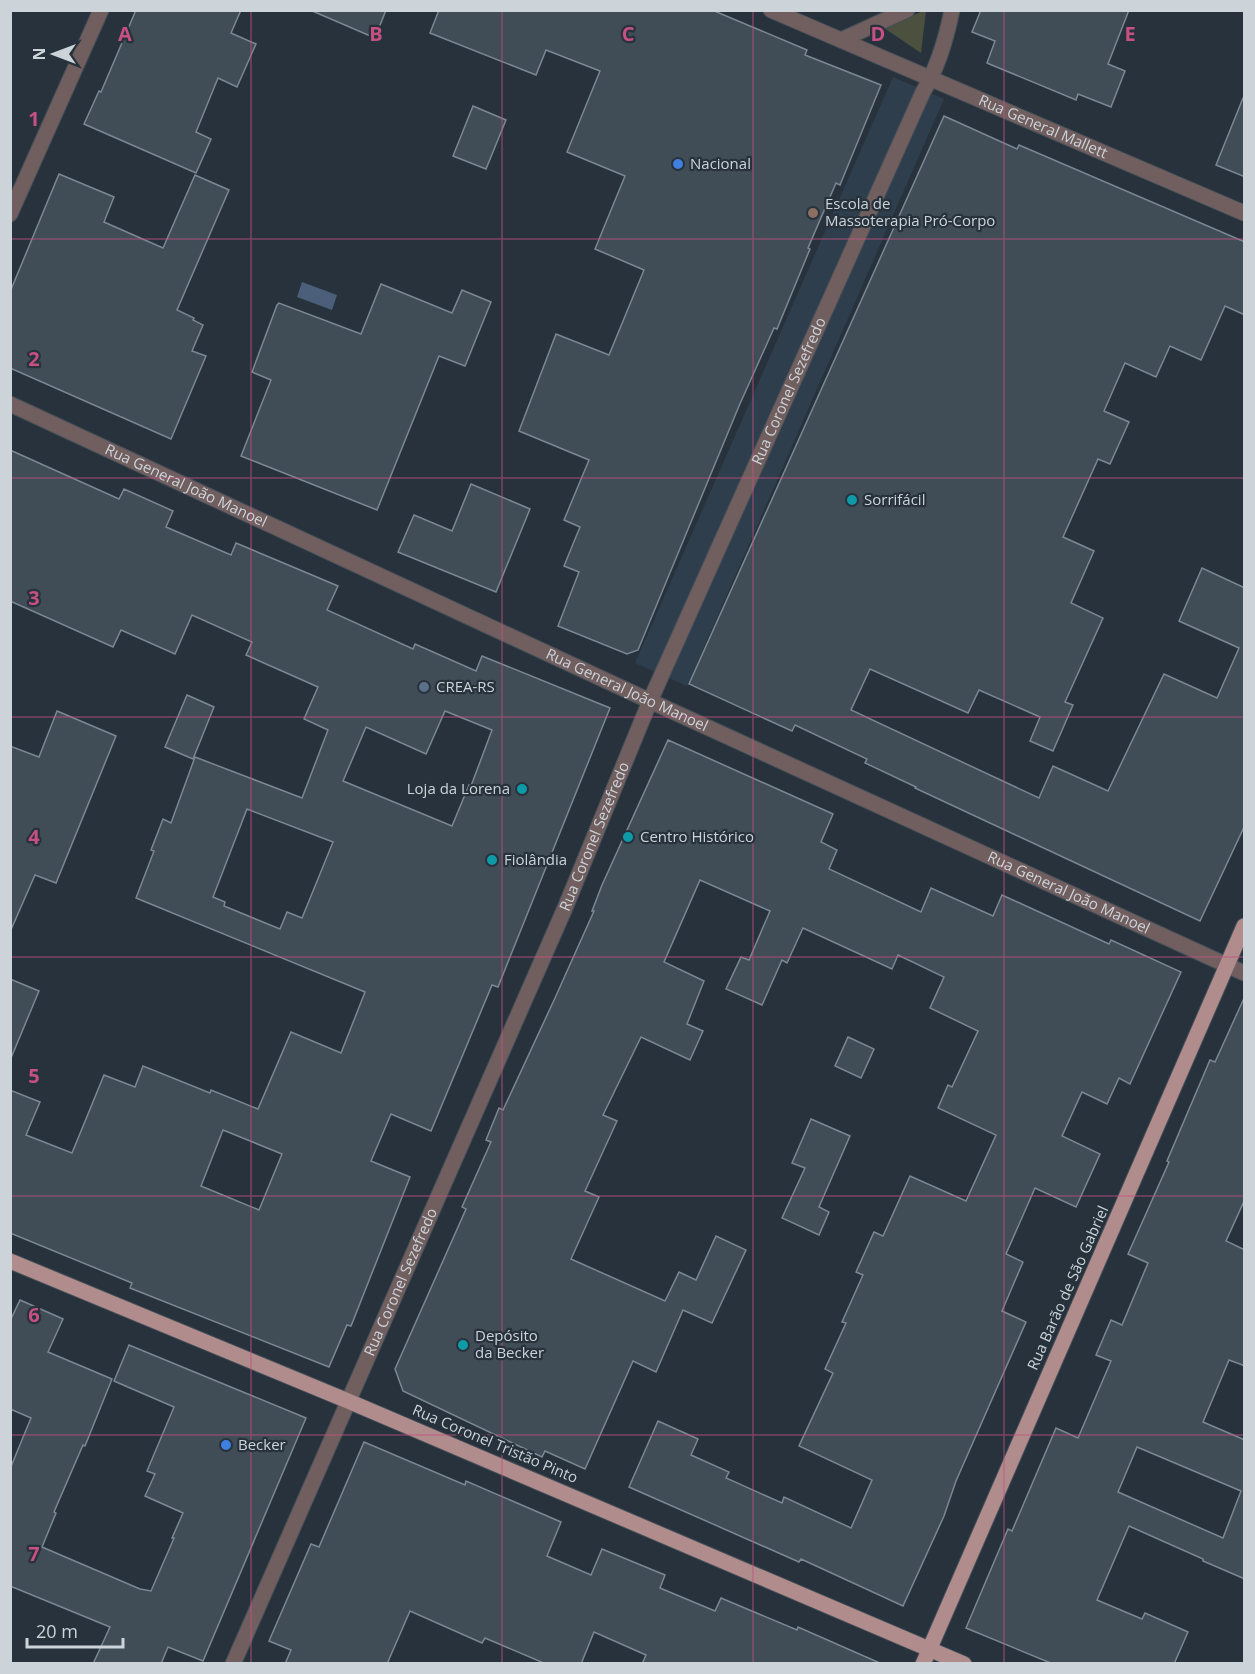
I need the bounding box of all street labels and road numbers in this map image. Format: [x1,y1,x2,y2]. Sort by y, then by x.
street label: Rua General Mallett [976,89,1111,162]
street label: Rua Coronel Sezefredo [746,314,830,468]
street label: Rua General João Manoel [102,439,271,531]
street label: Rua General João Manoel [543,643,712,735]
street label: Rua Coronel Sezefredo [554,758,633,914]
street label: Rua General João Manoel [985,846,1153,938]
street label: Rua Barão de São Gabriel [1022,1202,1112,1373]
street label: Rua Coronel Sezefredo [358,1205,441,1359]
street label: Rua Coronel Tristão Pinto [410,1399,581,1487]

